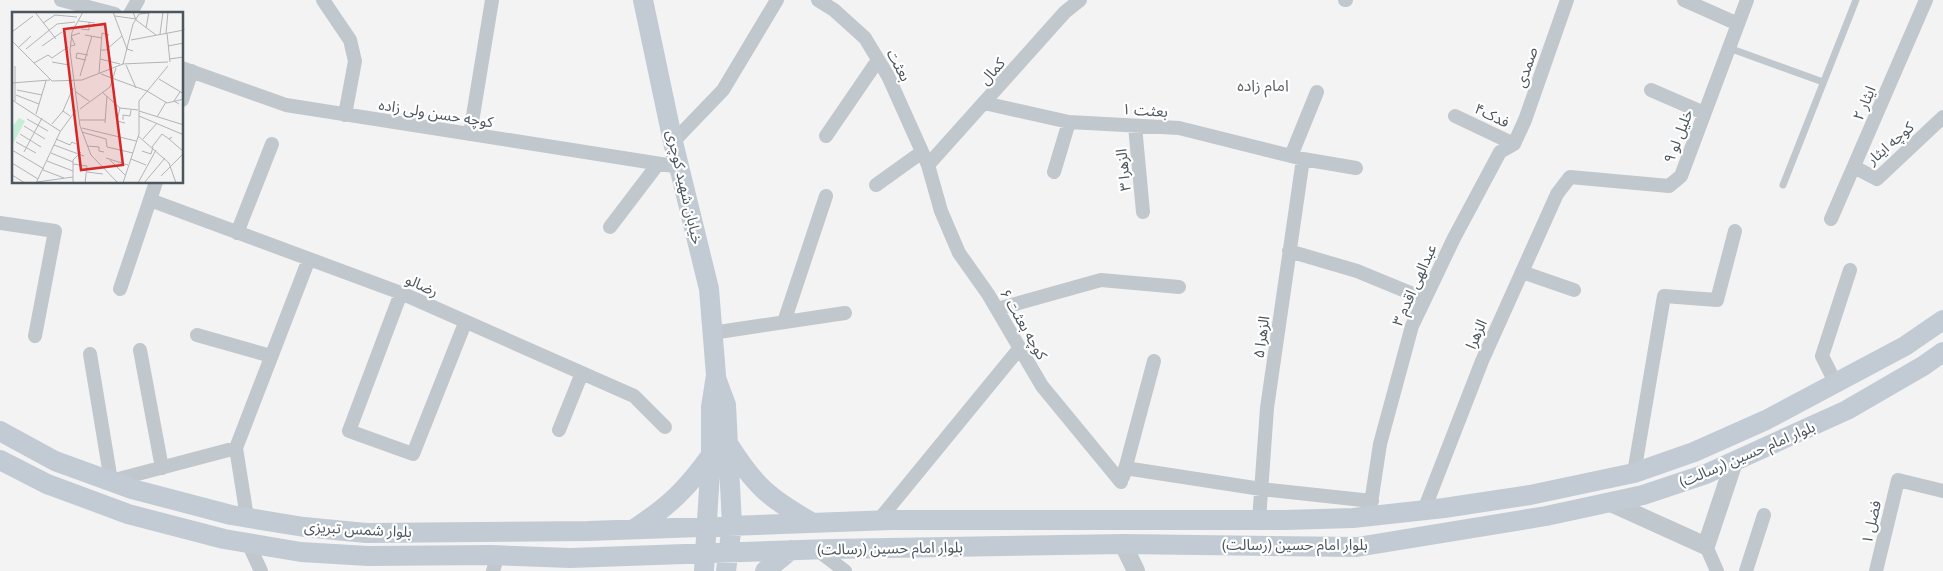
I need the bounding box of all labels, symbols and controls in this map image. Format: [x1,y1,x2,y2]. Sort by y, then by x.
inset map [12,12,184,184]
street label: صمدی [1509,44,1543,90]
street label: بعثت [882,45,916,85]
street label: کمال [974,52,1010,89]
district label: امام زاده [1237,74,1289,98]
street label: ایثار ۲ [1847,83,1881,123]
street label: کوچه حسن ولی زاده [377,94,496,133]
street label: بعثت ۱ [1121,98,1169,122]
street label: فدک۴ [1471,98,1513,133]
street label: خلیل لو ۹ [1658,106,1698,166]
street label: کوچه ایثار [1861,116,1919,170]
street label: خیابان شهید کوچری [662,128,708,246]
street label: الزهرا ۳ [1110,148,1136,192]
street label: عبدالهی اقدم ۳ [1387,240,1443,330]
street label: رضالو [402,269,442,301]
street label: کوچه بعثت ۶ [995,285,1053,364]
street label: الزهرا ۵ [1248,314,1274,360]
street label: الزهرا [1460,316,1492,352]
street label: بلوار امام حسین (رسالت) [1676,416,1819,493]
street label: فضل ۱ [1856,498,1886,546]
street label: بلوار شمس تبریزی [304,516,412,542]
street label: بلوار امام حسین (رسالت) [1222,534,1368,556]
street label: بلوار امام حسین (رسالت) [817,536,963,561]

